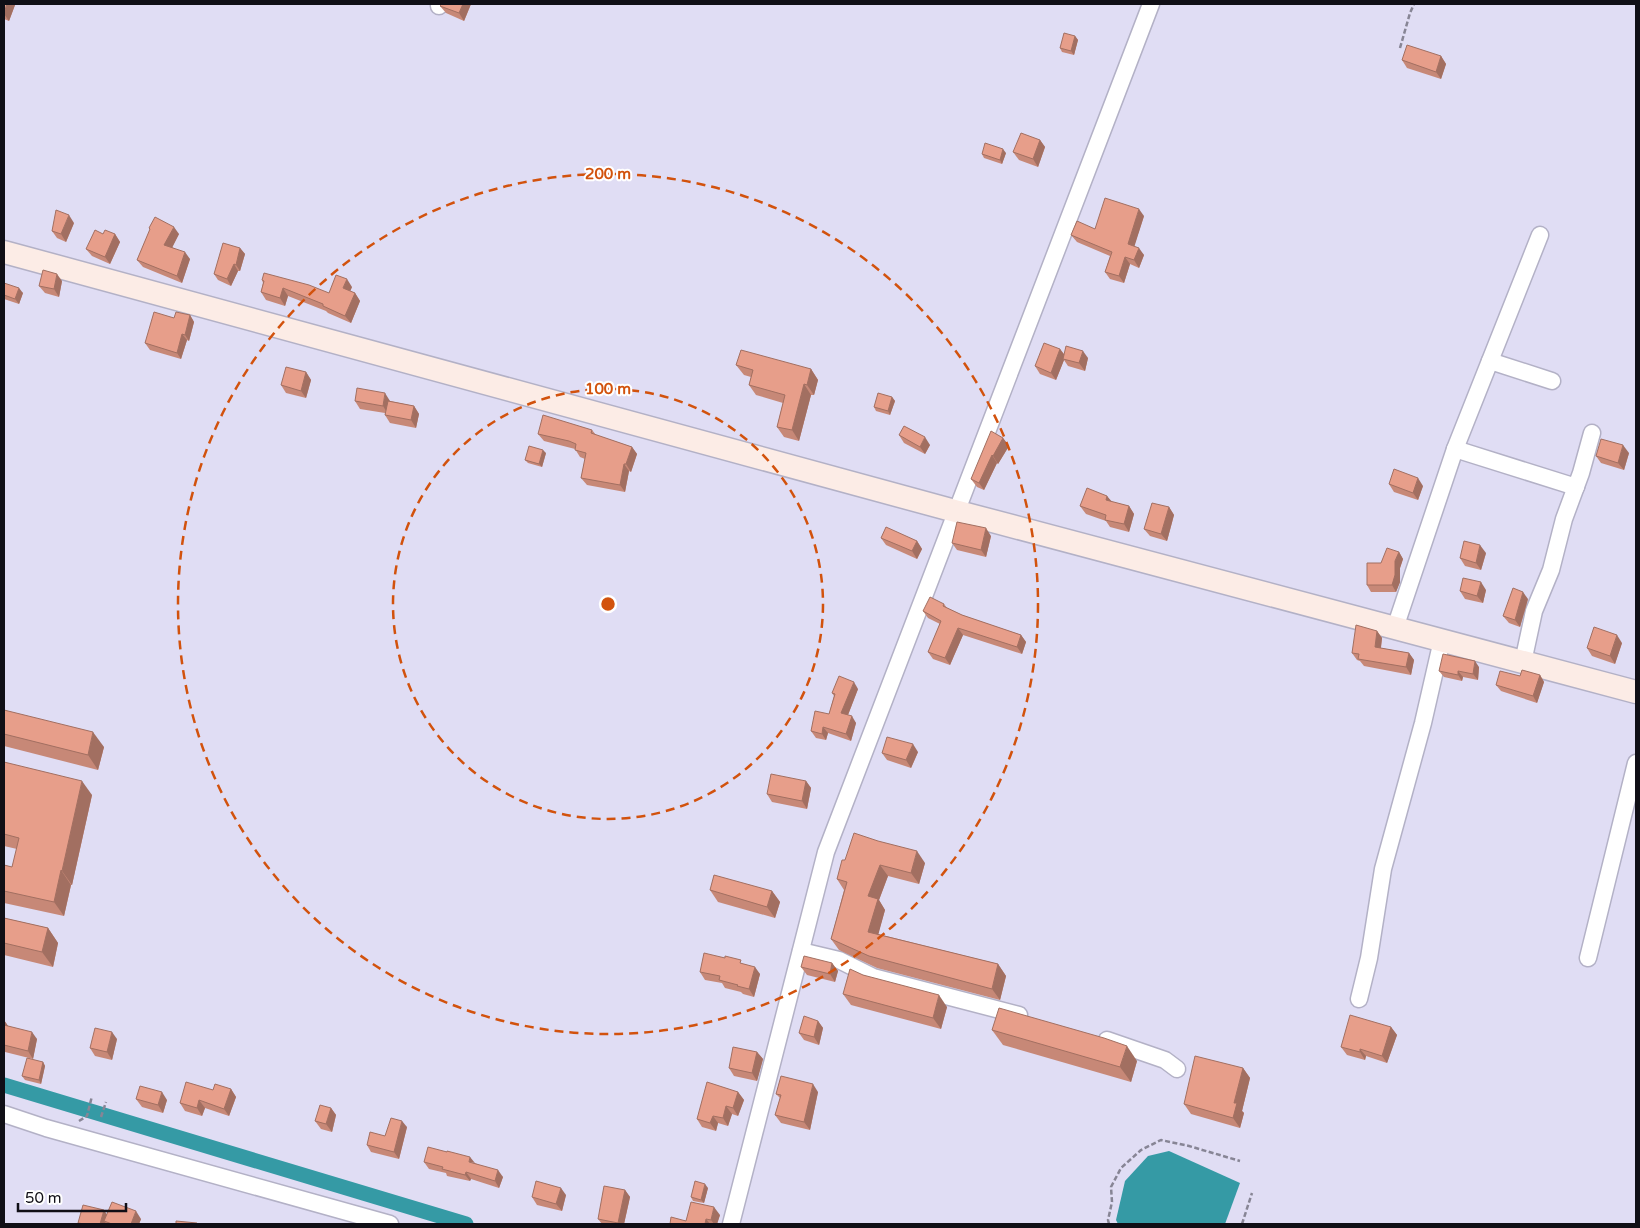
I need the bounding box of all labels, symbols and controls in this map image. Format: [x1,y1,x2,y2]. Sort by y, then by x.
text: 200 m [585,165,631,183]
text: 100 m [585,380,631,398]
centre of rings [599,595,617,613]
scale bar [18,1180,125,1212]
text: 50 m [25,1189,62,1207]

